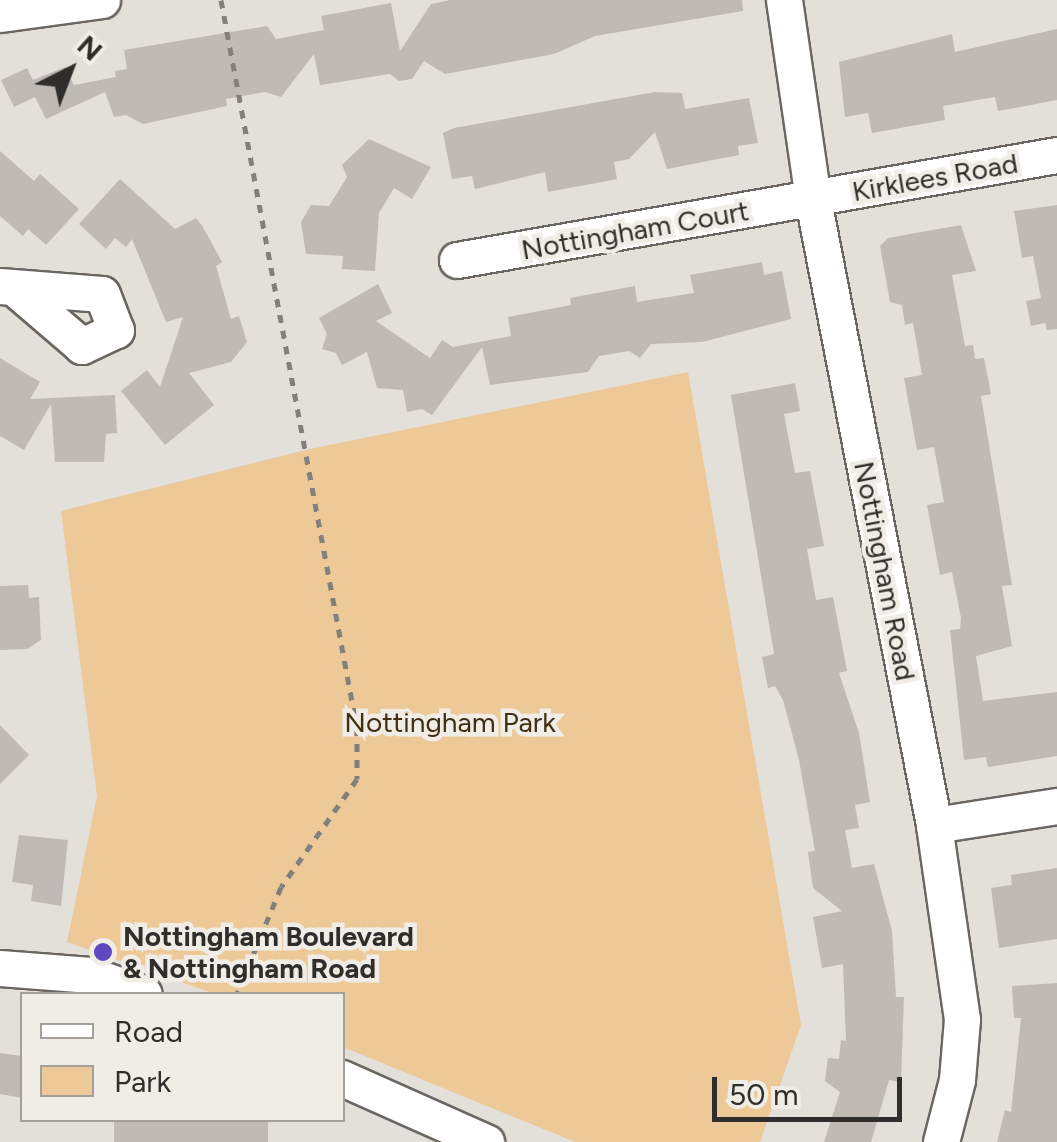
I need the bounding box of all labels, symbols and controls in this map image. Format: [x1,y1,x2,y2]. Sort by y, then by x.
north arrow [20,20,120,120]
text: N [71,28,109,68]
street label: Kirklees Road [849,146,1021,208]
street label: Nottingham Court [519,193,751,267]
street label: Nottingham Road [847,458,923,684]
park label: Nottingham Park [344,705,556,739]
place label: Nottingham Boulevard & Nottingham Road [123,919,414,985]
marker: Nottingham Boulevard & Nottingham Road [92,941,114,963]
legend [20,992,345,1122]
text: Road [114,1013,183,1050]
scale bar [717,1057,907,1119]
text: Park [114,1063,171,1100]
text: 50 m [729,1076,798,1113]

